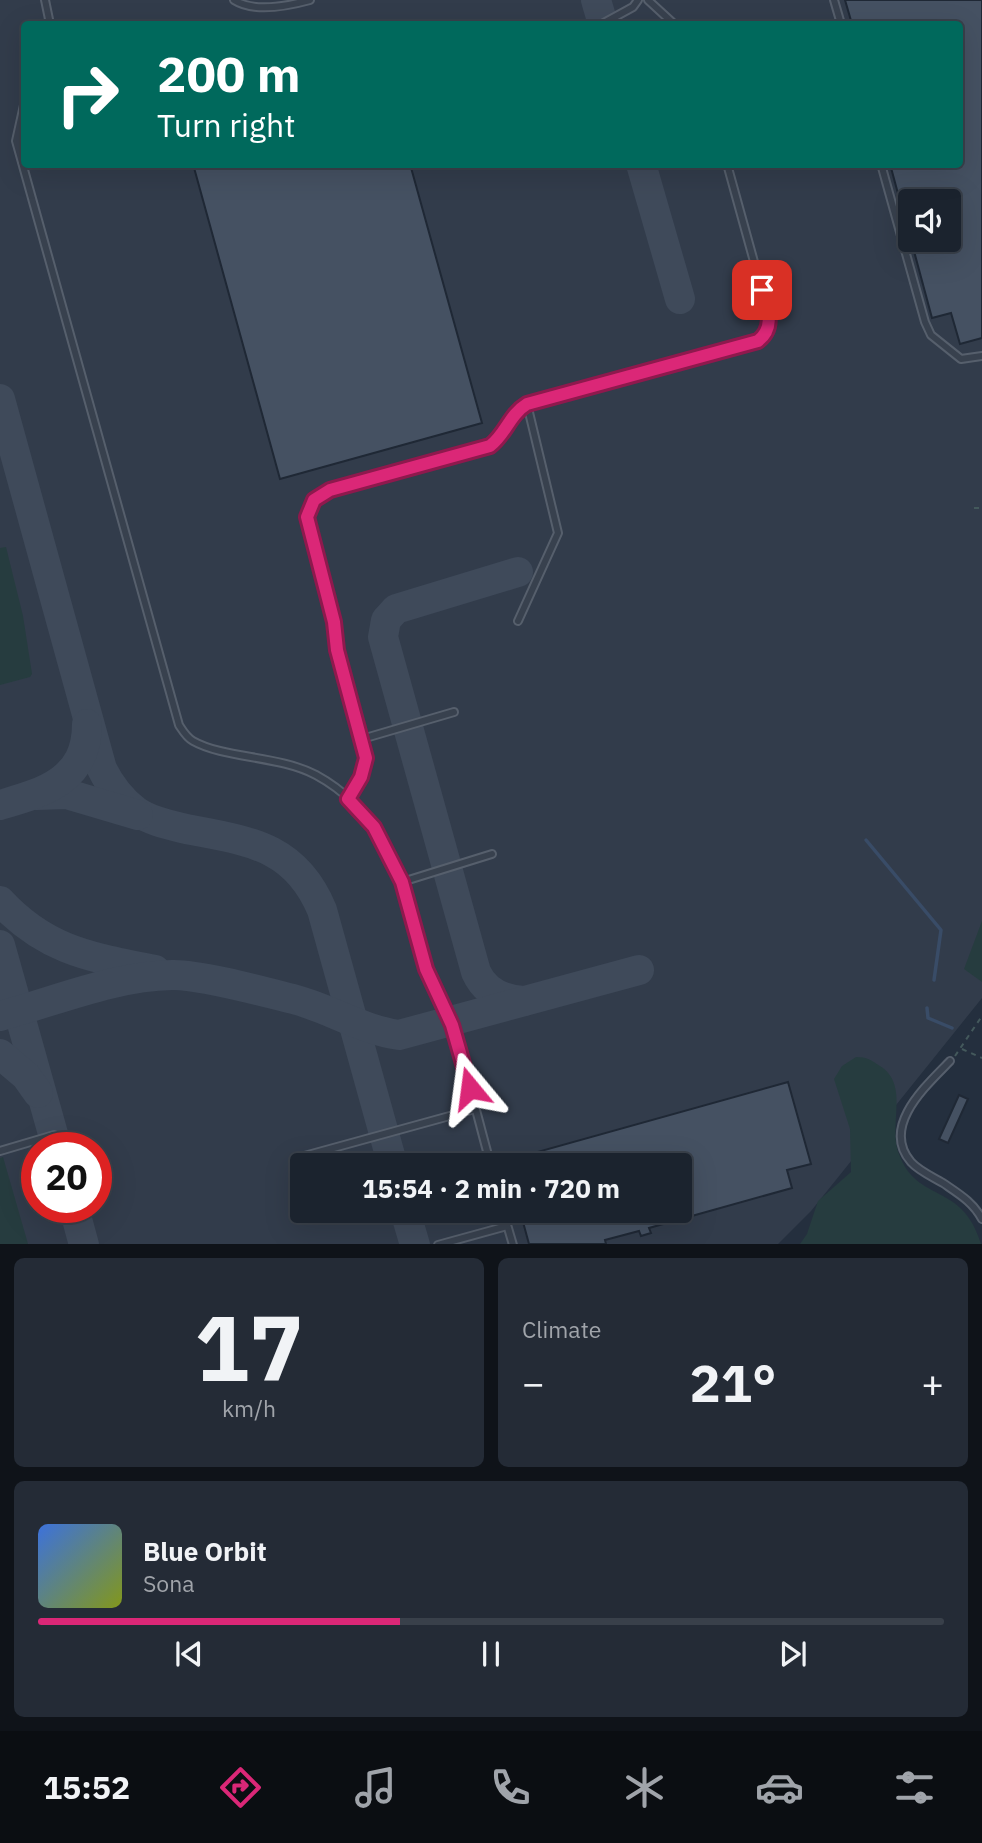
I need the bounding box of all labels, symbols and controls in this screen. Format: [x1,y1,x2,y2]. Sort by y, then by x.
text: 200 m [157,42,301,105]
icon: right [42,49,133,140]
text: Turn right [157,104,295,146]
map controls [898,189,961,252]
button: sound [898,189,961,252]
pin [732,260,792,320]
icon: arrive [743,271,781,309]
position arrow [433,1051,507,1125]
speed limit sign: 20 [21,1132,112,1223]
text: 15:54 · 2 min · 720 m [362,1171,620,1205]
text: 17 [194,1288,304,1406]
text: Climate [522,1314,601,1344]
text: 21° [690,1349,776,1416]
text: − [522,1358,545,1407]
text: + [921,1358,944,1407]
text: km/h [222,1393,276,1423]
text: Blue Orbit [143,1534,267,1568]
text: Sona [143,1568,195,1598]
icon: previous [170,1635,208,1673]
icon: pause [472,1635,510,1673]
icon: next [774,1635,812,1673]
icon: directions [216,1763,265,1812]
icon: music [351,1763,400,1812]
icon: phone [486,1763,535,1812]
icon: climate [620,1763,669,1812]
icon: car [755,1763,804,1812]
icon: filters [890,1763,939,1812]
text: 15:52 [43,1766,130,1808]

